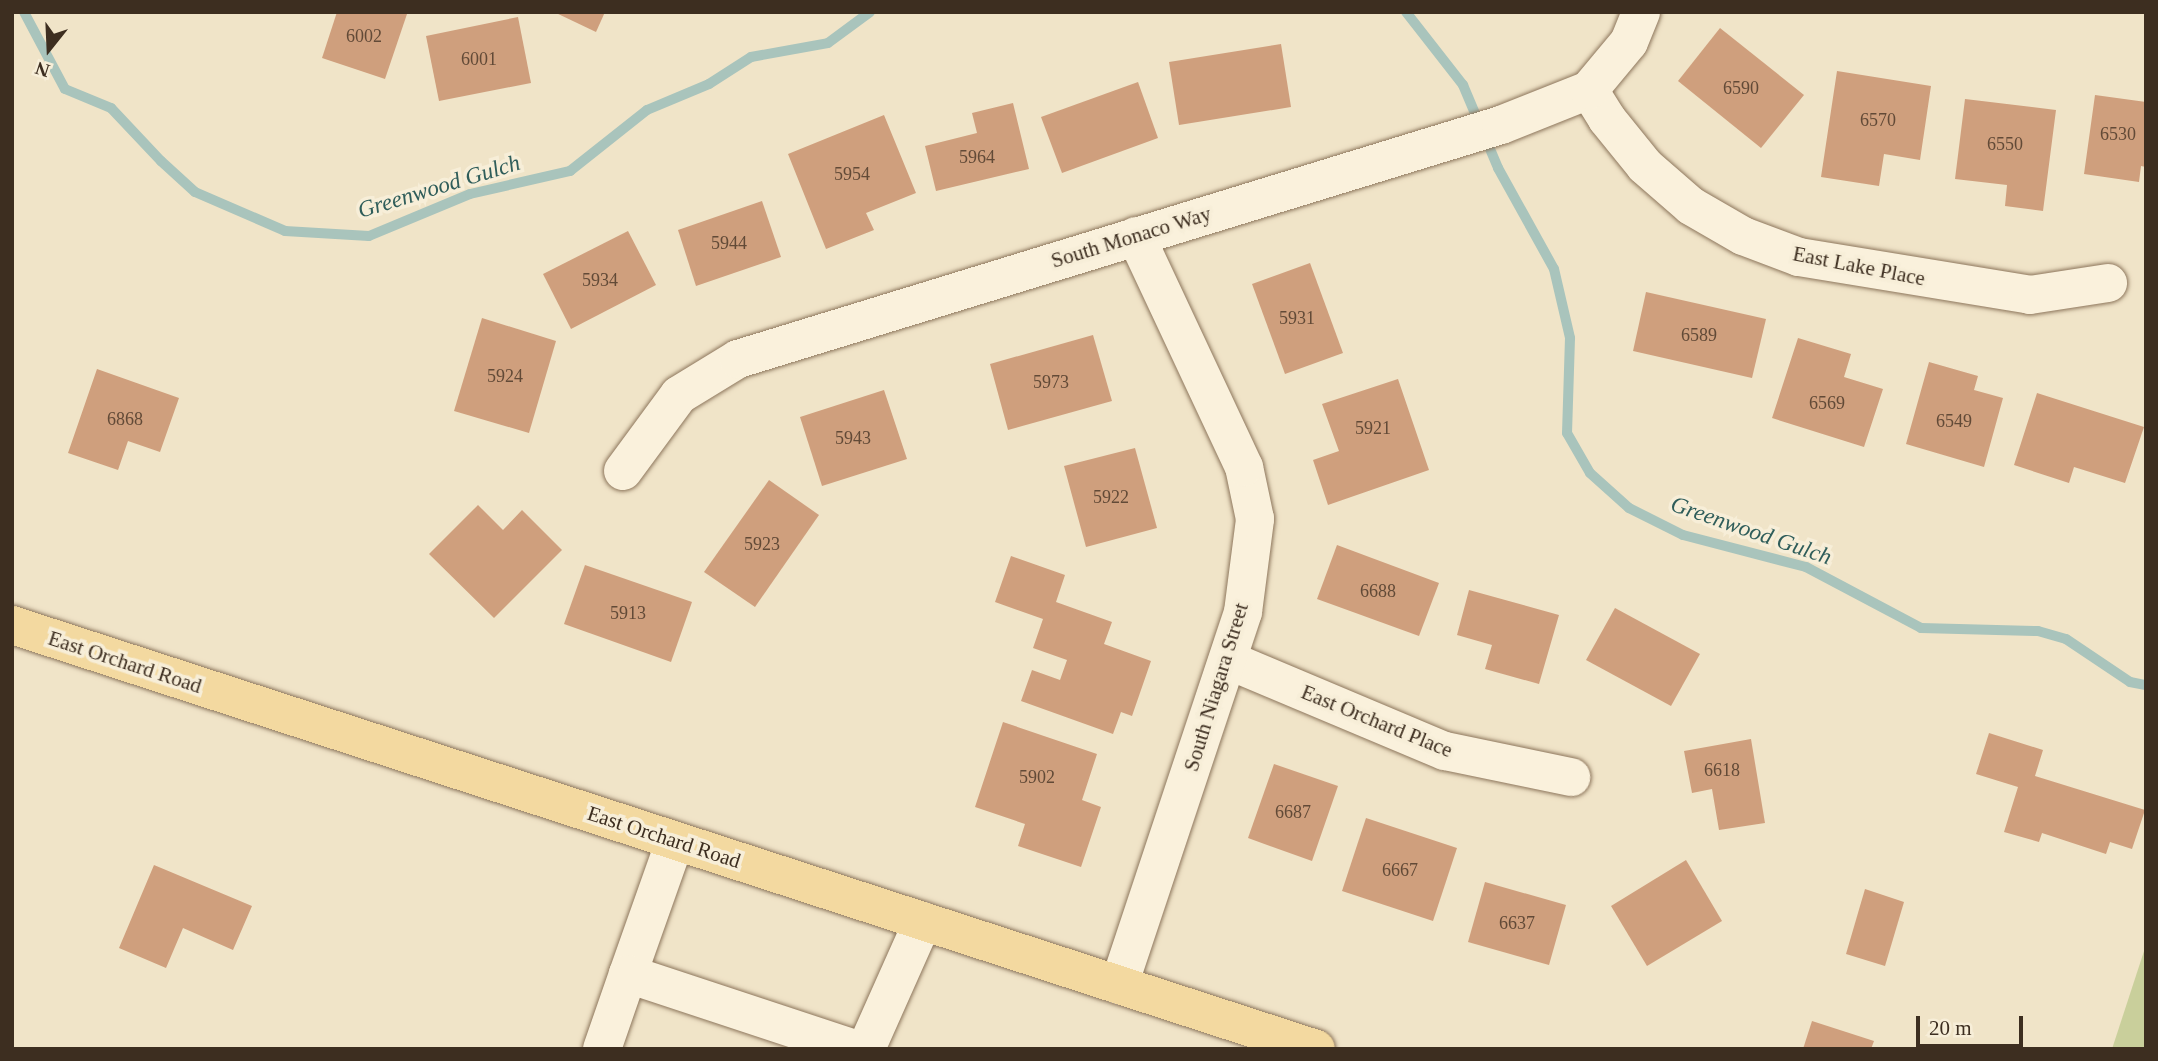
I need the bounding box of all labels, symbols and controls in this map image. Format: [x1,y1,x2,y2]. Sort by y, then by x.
north arrow [14,14,84,84]
house number: 6002 [346,25,382,47]
house number: 6001 [461,48,497,70]
text: N [33,57,52,82]
house number: 6590 [1723,77,1759,99]
house number: 6570 [1860,109,1896,131]
house number: 6530 [2100,123,2136,145]
house number: 6550 [1987,133,2023,155]
house number: 5964 [959,146,995,168]
water label: Greenwood Gulch [354,149,524,225]
house number: 5954 [834,163,870,185]
street label: South Monaco Way [1048,201,1214,273]
house number: 5944 [711,232,747,254]
street label: East Lake Place [1791,241,1927,291]
house number: 5934 [582,269,618,291]
house number: 5931 [1279,307,1315,329]
house number: 6589 [1681,324,1717,346]
house number: 5924 [487,365,523,387]
house number: 5973 [1033,371,1069,393]
house number: 6569 [1809,392,1845,414]
house number: 6868 [107,408,143,430]
house number: 6549 [1936,410,1972,432]
house number: 5921 [1355,417,1391,439]
house number: 5943 [835,427,871,449]
house number: 5922 [1093,486,1129,508]
water label: Greenwood Gulch [1667,491,1835,571]
house number: 5923 [744,533,780,555]
house number: 6688 [1360,580,1396,602]
street label: South Niagara Street [1178,600,1254,774]
house number: 5913 [610,602,646,624]
street label: East Orchard Road [45,625,205,699]
street label: East Orchard Place [1298,679,1456,763]
house number: 6618 [1704,759,1740,781]
house number: 5902 [1019,766,1055,788]
street label: East Orchard Road [584,800,744,874]
house number: 6687 [1275,801,1311,823]
house number: 6667 [1382,859,1418,881]
house number: 6637 [1499,912,1535,934]
scale bar [1920,1002,2027,1046]
text: 20 m [1929,1016,1972,1040]

